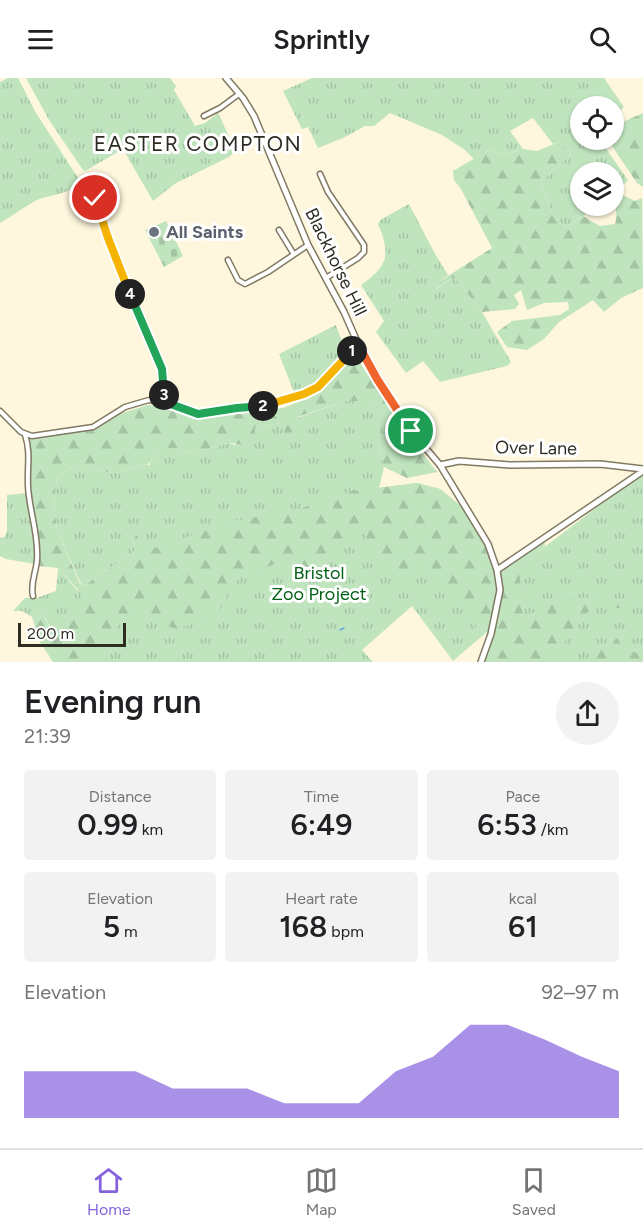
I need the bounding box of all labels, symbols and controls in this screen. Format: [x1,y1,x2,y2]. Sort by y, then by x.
icon: menu [24,23,57,56]
text: Sprintly [273,23,370,56]
icon: search [586,23,619,56]
map controls [570,96,624,216]
button: locate [570,96,624,150]
district label: EASTER COMPTON [94,131,302,156]
button: layers [570,162,624,216]
pin [69,172,120,223]
icon: check [78,181,111,214]
street label: Blackhorse Hill [300,204,372,320]
place label: All Saints [166,221,244,243]
marker: All Saints [147,225,161,239]
pin: 4 [115,279,145,309]
text: 4 [125,284,135,303]
pin: 1 [337,336,367,366]
text: 1 [349,341,355,360]
pin: 3 [149,380,179,410]
text: 3 [160,385,168,404]
pin: 2 [248,391,278,421]
text: 2 [258,396,268,415]
pin [385,405,436,456]
icon: arrive [394,414,427,447]
street label: Over Lane [495,436,577,460]
park label: Bristol Zoo Project [272,562,367,605]
scale bar [18,620,126,648]
text: 200 m [27,624,74,643]
text: Evening run [24,682,201,721]
button: share [556,682,619,745]
text: 21:39 [24,724,71,748]
text: Distance [89,787,152,806]
text: Time [304,787,339,806]
text: Pace [505,787,540,806]
text: 0.99 [77,806,138,843]
text: 6:49 [291,806,352,843]
text: 6:53 [477,806,537,843]
text: km [138,820,163,839]
text: /km [537,820,568,839]
text: Elevation [87,889,153,908]
text: Heart rate [285,889,358,908]
text: kcal [509,889,537,908]
text: 5 [103,908,120,945]
text: 168 [279,908,327,945]
text: 61 [508,908,538,945]
text: m [120,922,138,941]
text: bpm [327,922,364,941]
text: Elevation [24,980,106,1004]
text: 92–97 m [541,980,619,1004]
tab: Home [87,1164,131,1219]
tab: Map [305,1164,338,1219]
tab: Saved [512,1164,556,1219]

